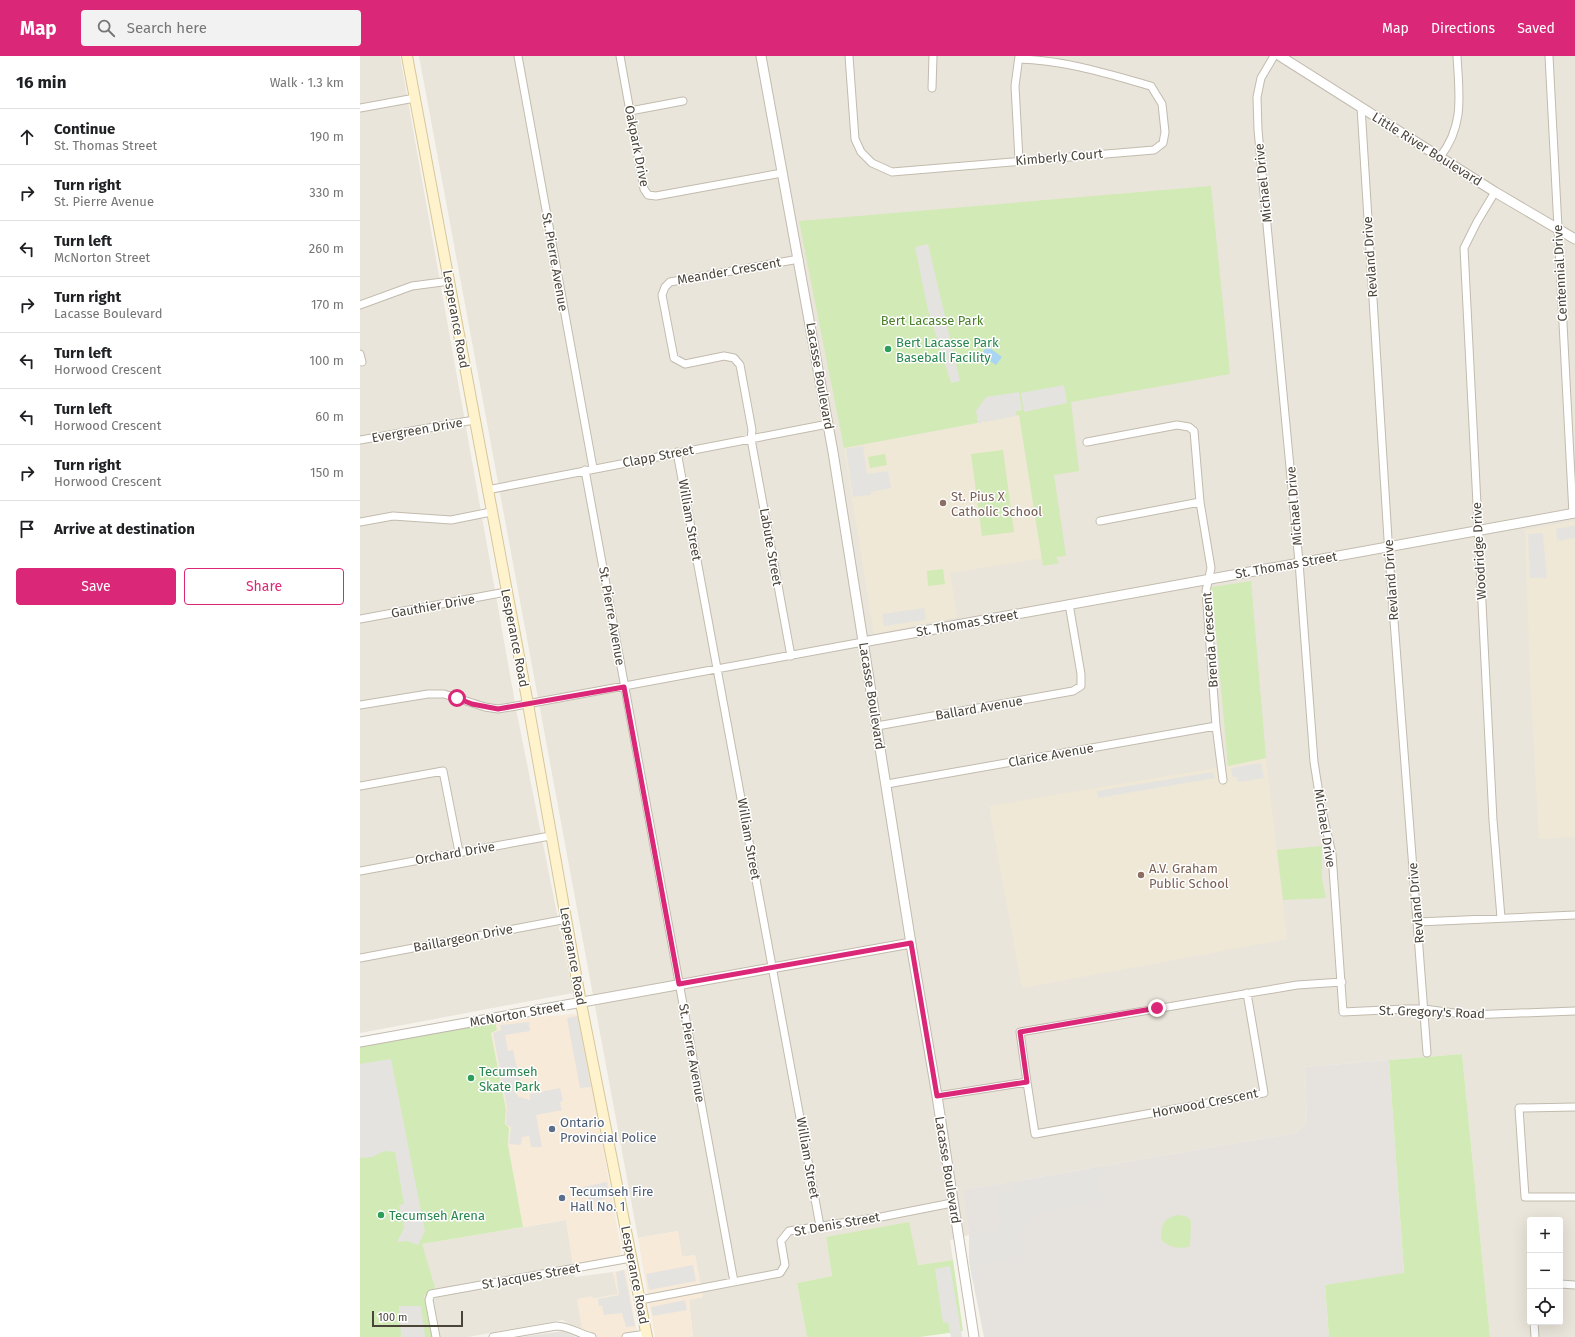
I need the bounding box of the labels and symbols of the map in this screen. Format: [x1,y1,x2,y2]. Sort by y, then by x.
street label: Oakpark Drive [622,104,652,188]
street label: Little River Boulevard [1369,109,1485,189]
street label: Michael Drive [1251,143,1275,223]
street label: Kimberly Court [1015,146,1104,168]
street label: St. Pierre Avenue [539,211,571,313]
street label: Revland Drive [1360,216,1380,298]
street label: Centennial Drive [1550,224,1570,322]
street label: Meander Crescent [676,254,782,288]
street label: Lesperance Road [440,269,472,369]
park label: Bert Lacasse Park [881,313,984,328]
street label: Lacasse Boulevard [803,321,837,431]
place label: Bert Lacasse Park Baseball Facility [896,335,999,365]
marker: Bert Lacasse Park Baseball Facility [883,344,893,354]
street label: Evergreen Drive [370,415,464,445]
street label: Clapp Street [621,442,695,470]
street label: Michael Drive [1283,466,1305,546]
street label: William Street [675,478,705,562]
place label: St. Pius X Catholic School [951,489,1042,519]
marker: St. Pius X Catholic School [938,498,948,508]
street label: Woodridge Drive [1469,502,1489,600]
street label: Labute Street [757,507,785,587]
street label: Revland Drive [1381,539,1401,621]
street label: St. Thomas Street [1234,549,1338,581]
street label: St. Pierre Avenue [596,565,628,667]
street label: Lesperance Road [498,588,532,688]
street label: Gauthier Drive [390,591,476,621]
street label: Brenda Crescent [1199,591,1221,688]
street label: St. Thomas Street [915,607,1019,639]
street label: Lacasse Boulevard [856,641,888,751]
route start [448,689,466,707]
street label: Ballard Avenue [934,693,1024,723]
street label: Clarice Avenue [1007,740,1095,770]
street label: Michael Drive [1311,788,1339,868]
street label: William Street [734,797,764,881]
street label: Orchard Drive [414,839,496,867]
place label: A.V. Graham Public School [1149,861,1229,891]
street label: Revland Drive [1405,862,1427,944]
marker: A.V. Graham Public School [1136,870,1146,880]
street label: Lesperance Road [557,906,589,1006]
street label: Baillargeon Drive [412,921,514,955]
street label: McNorton Street [468,998,566,1030]
route end [1148,999,1166,1017]
street label: St. Pierre Avenue [676,1002,708,1104]
street label: St. Gregory's Road [1379,1003,1485,1021]
place label: Tecumseh Skate Park [479,1064,541,1094]
marker: Tecumseh Skate Park [466,1073,476,1083]
street label: Horwood Crescent [1151,1085,1259,1121]
place label: Ontario Provincial Police [560,1115,657,1145]
street label: Lacasse Boulevard [932,1115,964,1225]
street label: William Street [793,1116,823,1200]
marker: Ontario Provincial Police [547,1124,557,1134]
place label: Tecumseh Fire Hall No. 1 [570,1184,653,1214]
marker: Tecumseh Fire Hall No. 1 [557,1193,567,1203]
place label: Tecumseh Arena [389,1208,485,1223]
street label: St Denis Street [793,1209,881,1239]
marker: Tecumseh Arena [376,1210,386,1220]
street label: Lesperance Road [618,1225,652,1325]
street label: St Jacques Street [481,1260,582,1292]
scale bar [372,1309,463,1328]

